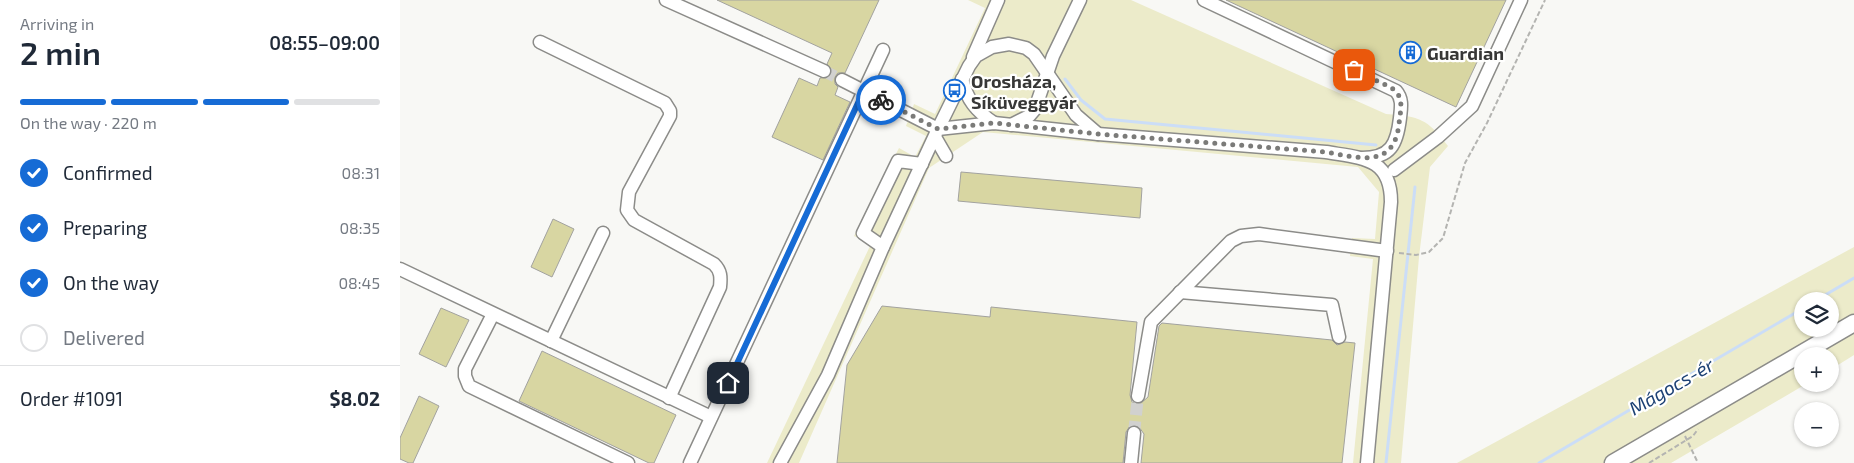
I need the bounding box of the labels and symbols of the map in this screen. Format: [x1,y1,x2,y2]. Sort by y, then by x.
building icon: Guardian [1399,41,1423,65]
place label: Guardian [1427,42,1504,64]
pin [1333,49,1375,91]
place label: Orosháza, Síküveggyár [971,70,1077,113]
courier [856,75,906,125]
bus stop icon: Orosháza, Síküveggyár [943,79,967,103]
water label: Mágocs-ér [1624,352,1718,420]
pin [707,362,749,404]

